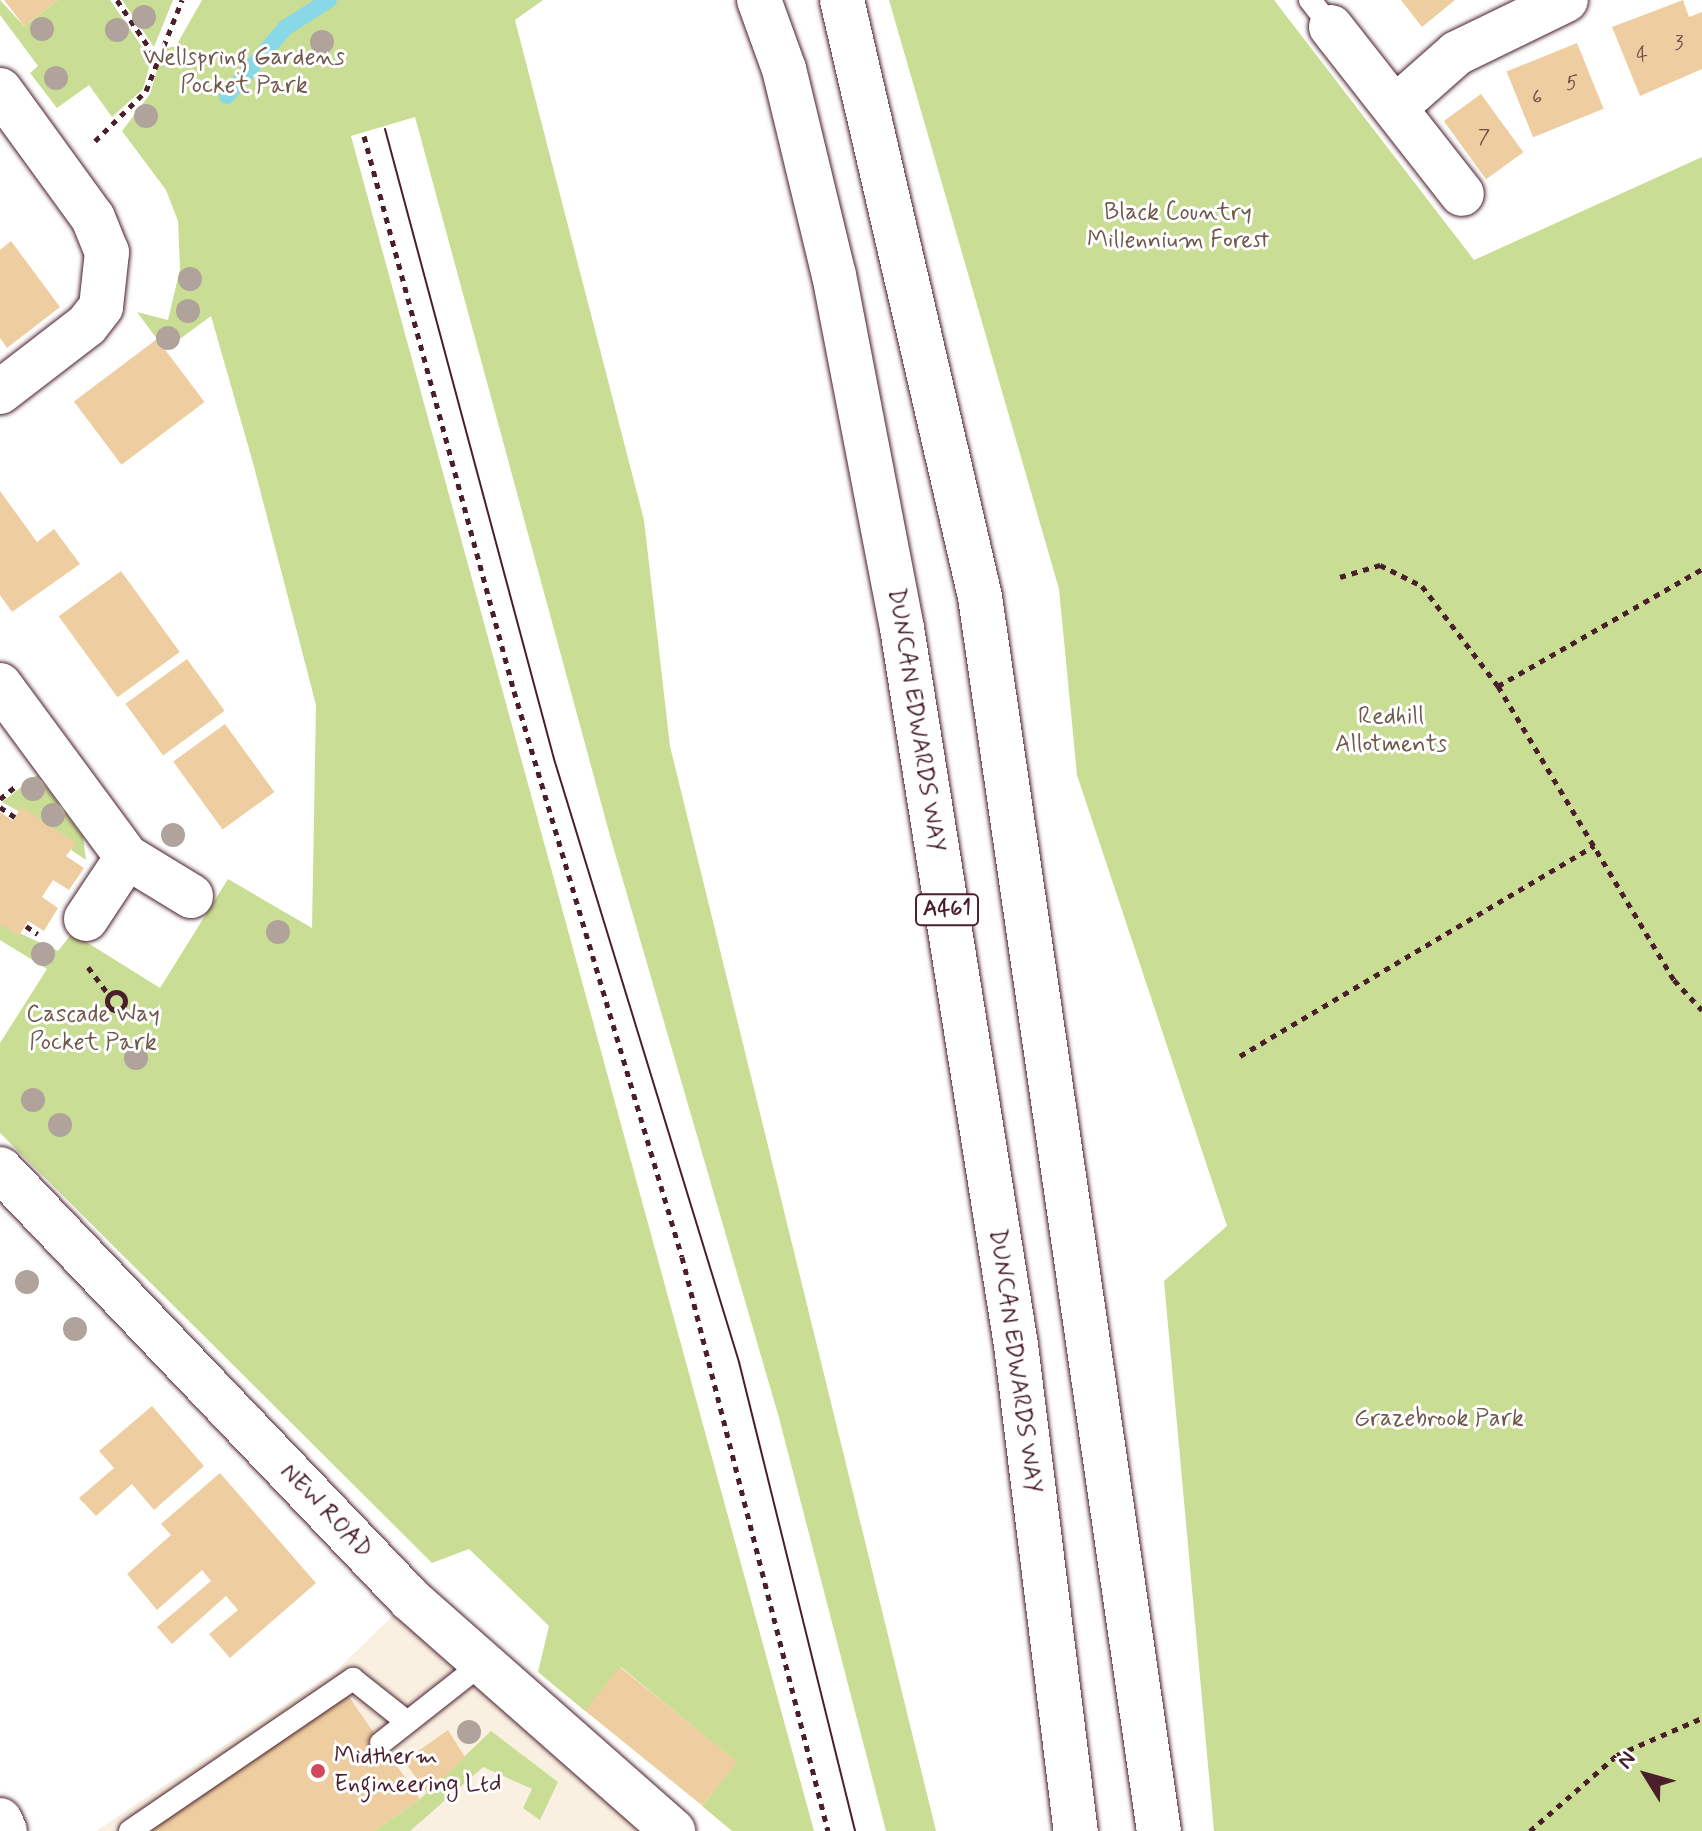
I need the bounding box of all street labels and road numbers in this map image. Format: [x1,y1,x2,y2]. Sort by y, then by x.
street label: DUNCAN EDWARDS WAY [881,585,951,855]
road number: A461 [915,892,979,928]
street label: DUNCAN EDWARDS WAY [982,1226,1048,1496]
street label: NEW ROAD [275,1459,377,1563]

